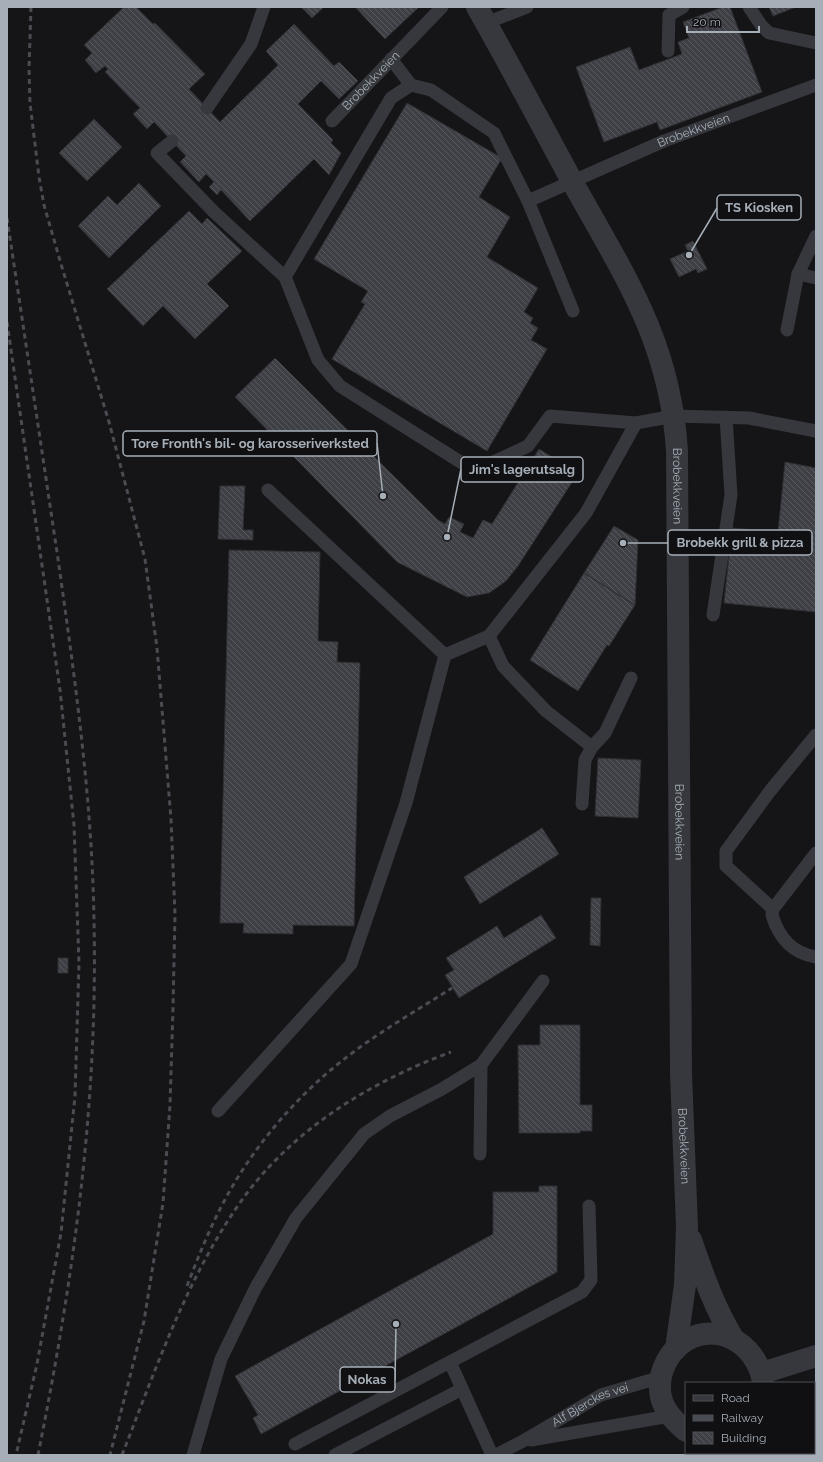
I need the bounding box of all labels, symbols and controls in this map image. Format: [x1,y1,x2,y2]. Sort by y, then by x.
scale bar [687,8,759,34]
text: 20 m [693,15,721,29]
street label: Brobekkveien [339,48,402,113]
street label: Brobekkveien [655,110,732,150]
callout: TS Kiosken [717,195,801,220]
text: TS Kiosken [725,200,793,215]
callout: Tore Fronth's bil- og karosseriverksted [123,431,377,456]
text: Tore Fronth's bil- og karosseriverksted [131,436,369,451]
street label: Brobekkveien [670,448,684,524]
callout: Jim's lagerutsalg [461,457,583,482]
text: Jim's lagerutsalg [469,462,575,477]
callout: Brobekk grill & pizza [668,530,812,555]
text: Brobekk grill & pizza [676,535,804,550]
street label: Brobekkveien [672,784,687,860]
street label: Brobekkveien [675,1108,692,1184]
callout: Nokas [340,1367,395,1392]
text: Nokas [348,1372,387,1387]
street label: Alf Bjerckes vei [549,1380,630,1429]
legend [685,1382,815,1454]
text: Road [721,1391,750,1405]
text: Railway [721,1411,764,1425]
text: Building [721,1431,767,1445]

